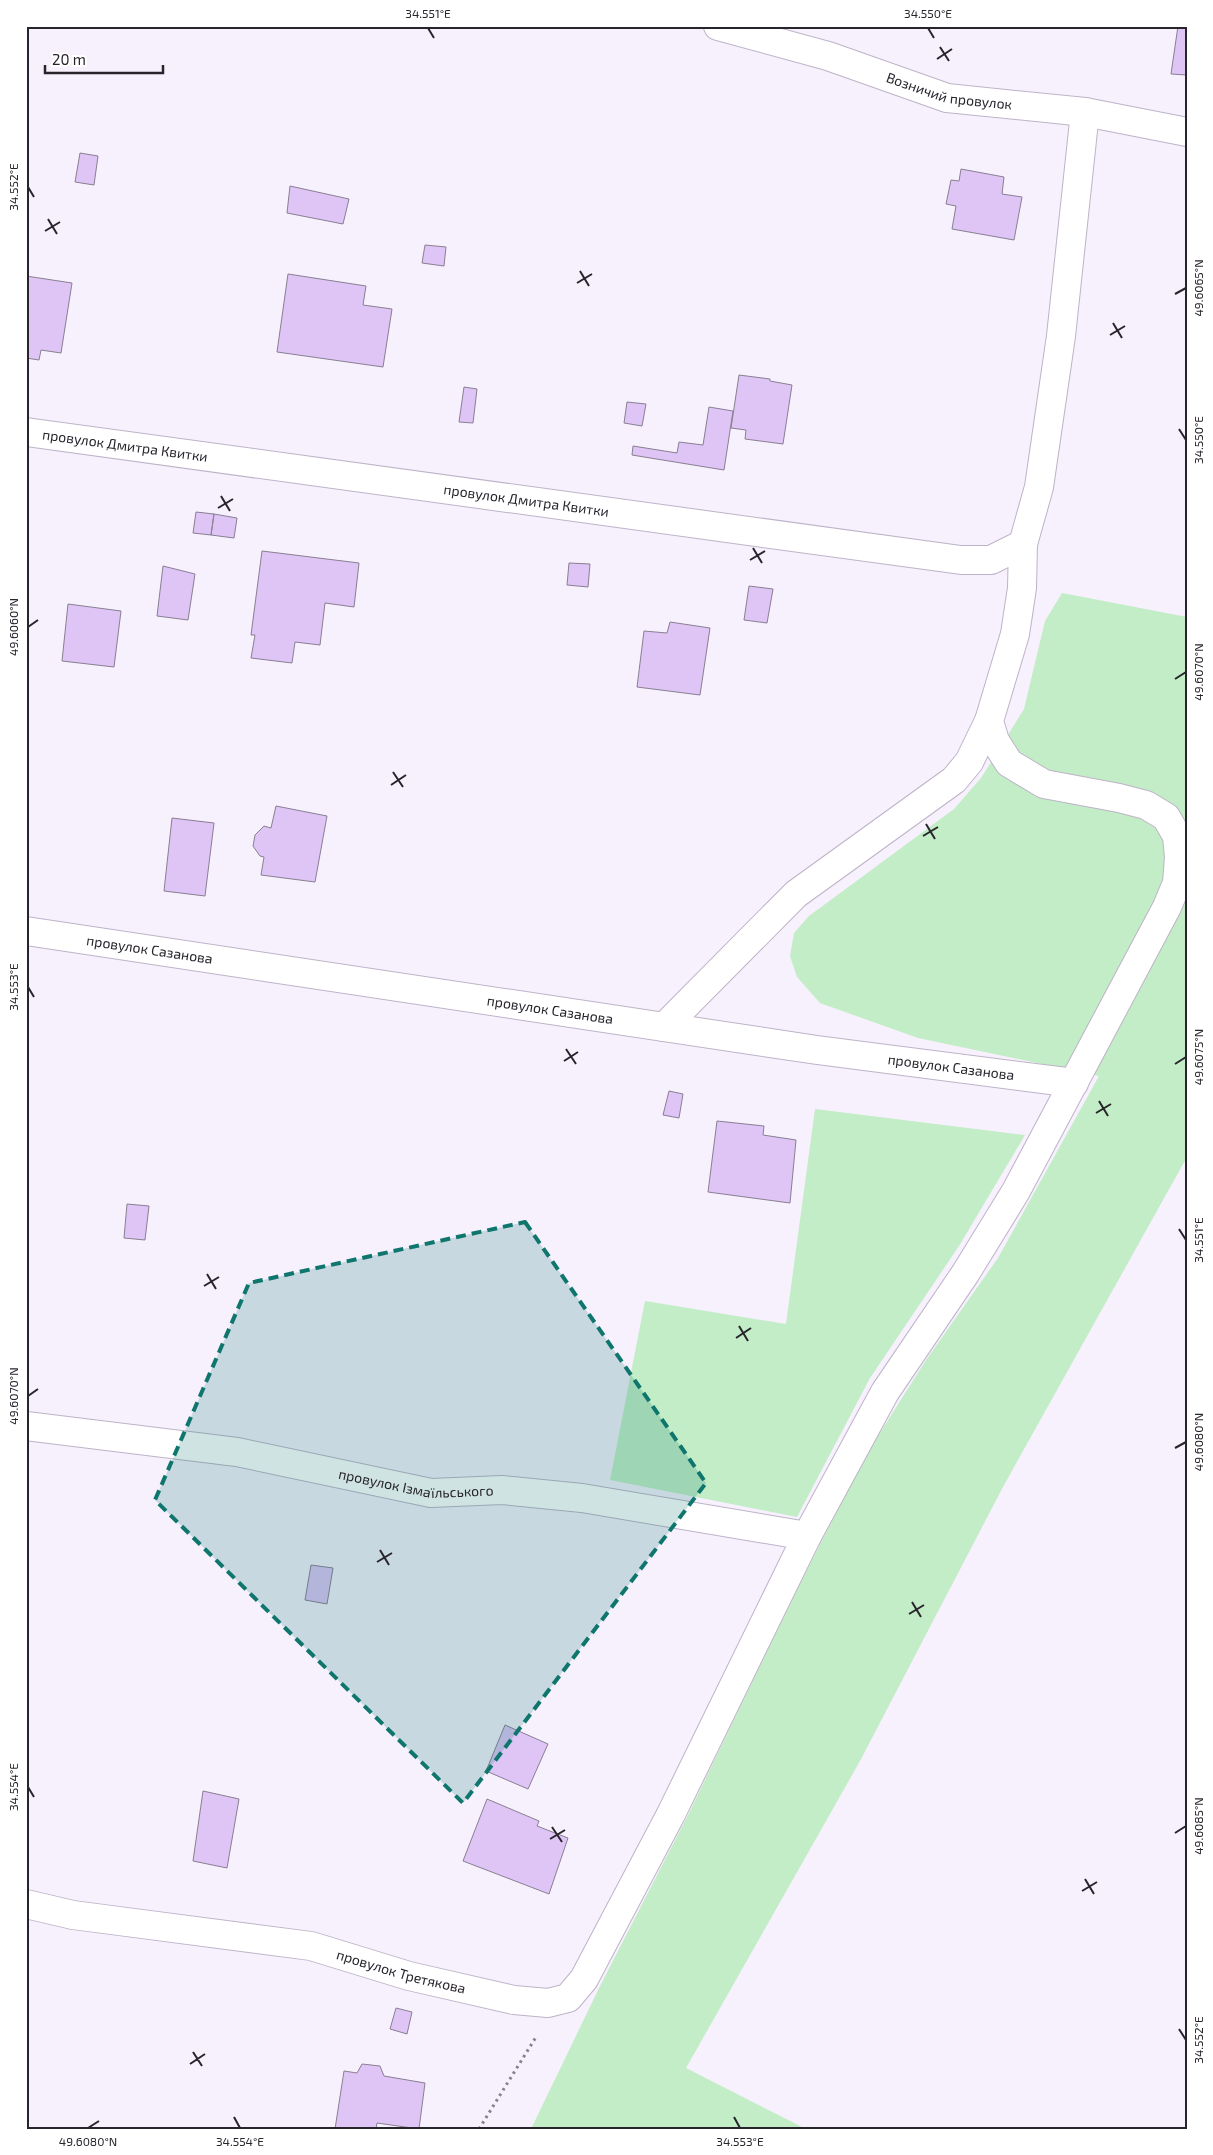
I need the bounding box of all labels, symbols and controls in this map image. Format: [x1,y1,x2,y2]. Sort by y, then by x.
text: 34.551°E [405,6,451,20]
text: 34.550°E [904,6,952,20]
scale bar [45,42,162,74]
text: 20 m [52,50,86,68]
street label: Возничий провулок [884,68,1013,113]
text: 34.552°E [6,163,20,211]
text: 49.6065°N [1191,259,1205,317]
text: 34.550°E [1191,416,1205,464]
street label: провулок Дмитра Квитки [41,425,209,465]
street label: провулок Дмитра Квитки [443,480,610,520]
text: 49.6060°N [6,598,20,656]
text: 49.6070°N [1191,643,1205,701]
street label: провулок Сазанова [85,931,214,967]
text: 34.553°E [6,963,20,1011]
street label: провулок Сазанова [486,991,614,1027]
text: 49.6075°N [1191,1029,1205,1085]
street label: провулок Сазанова [887,1050,1015,1083]
text: 34.551°E [1191,1217,1205,1263]
text: 49.6070°N [6,1367,20,1425]
text: 49.6080°N [1191,1413,1205,1471]
street label: провулок Ізмаїльського [337,1465,494,1501]
text: 34.554°E [6,1763,20,1811]
text: 49.6085°N [1191,1797,1205,1855]
street label: провулок Третякова [335,1945,467,1997]
text: 34.552°E [1191,2016,1205,2064]
text: 49.6080°N [59,2134,117,2148]
text: 34.554°E [216,2134,264,2148]
text: 34.553°E [716,2134,764,2148]

